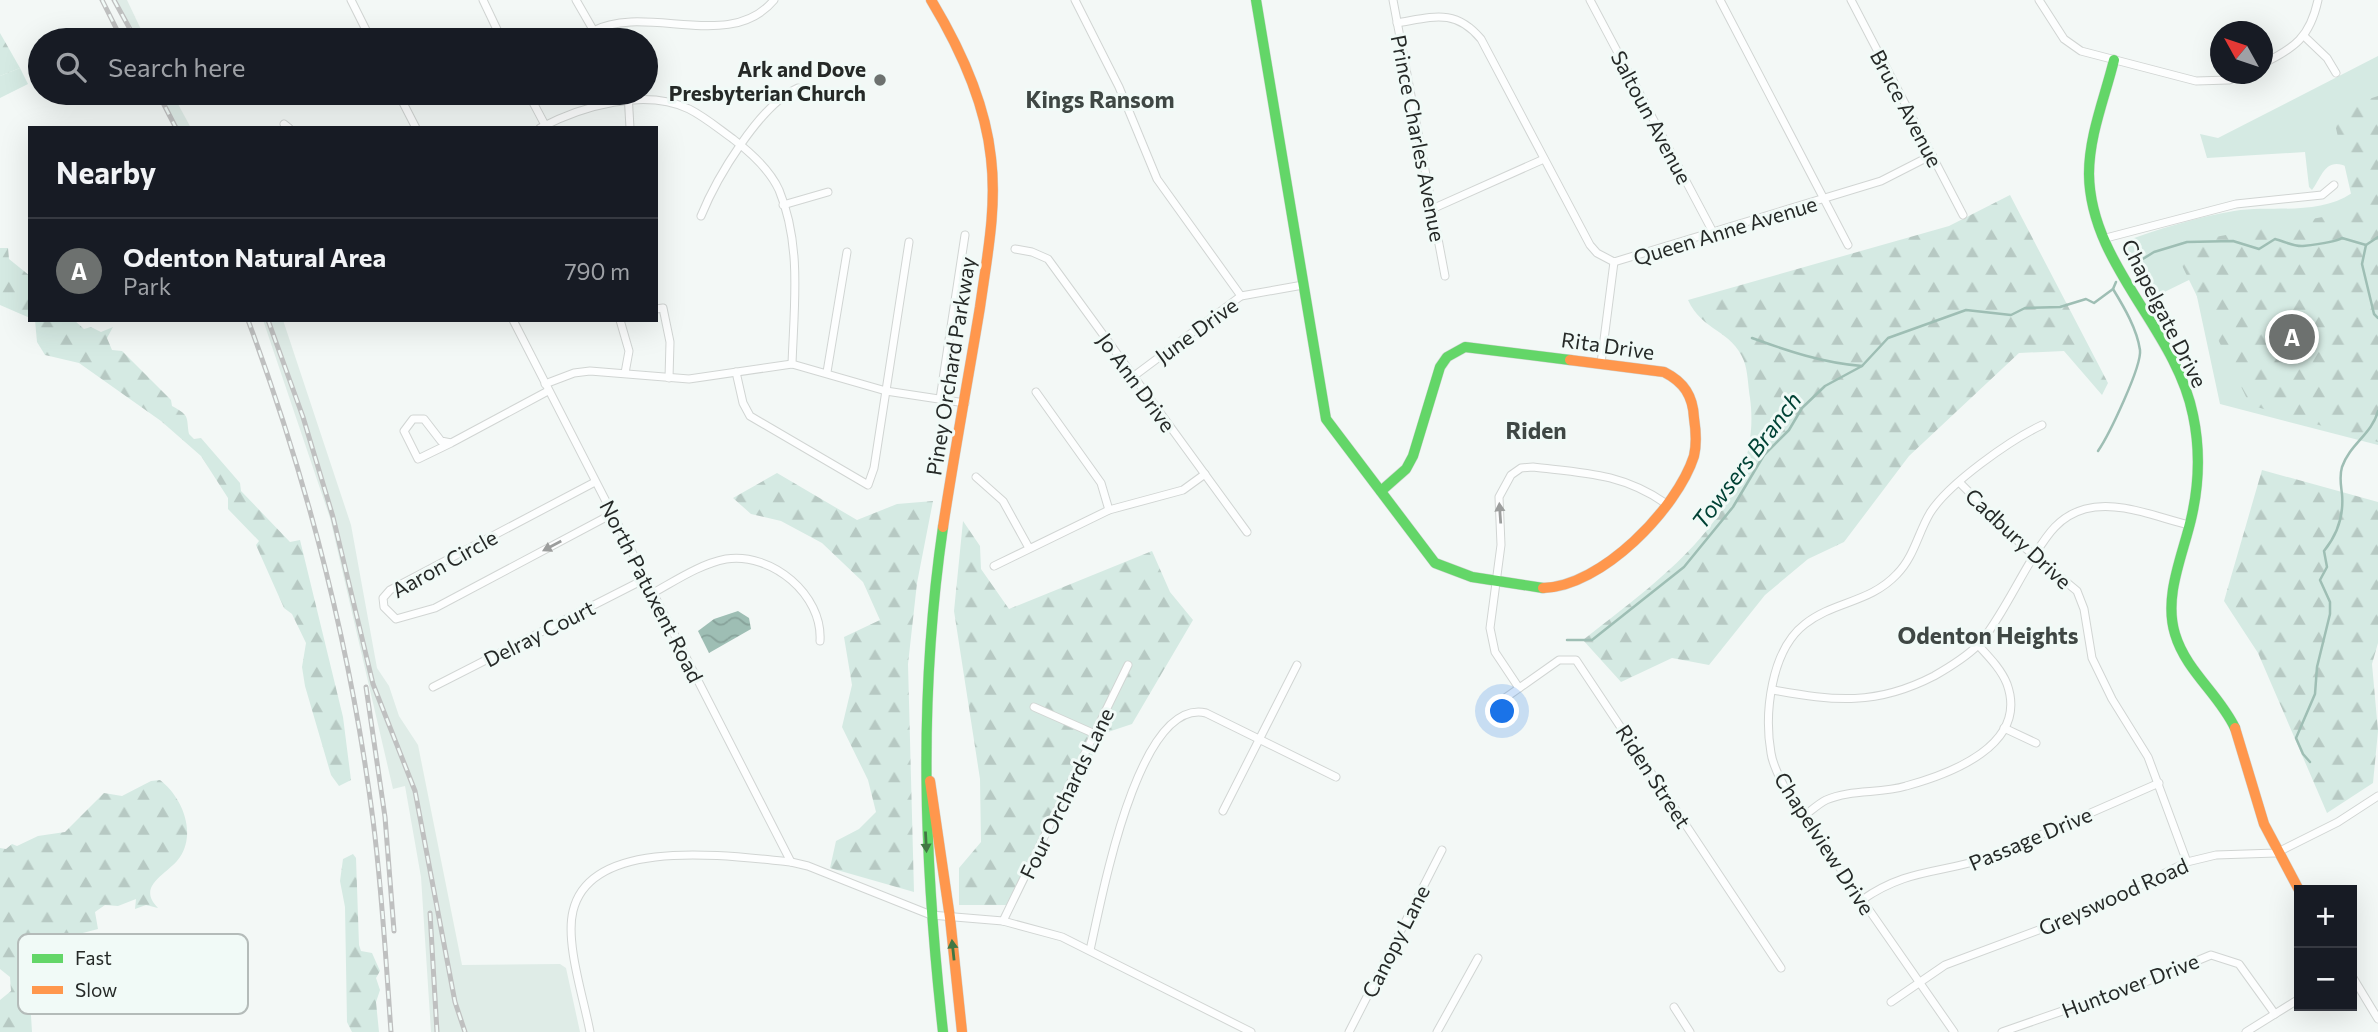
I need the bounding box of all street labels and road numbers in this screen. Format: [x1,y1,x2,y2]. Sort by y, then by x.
street label: Prince Charles Avenue [1387,32,1451,244]
street label: Bruce Avenue [1866,45,1948,171]
street label: Saltoun Avenue [1606,46,1698,188]
street label: Queen Anne Avenue [1630,190,1820,270]
street label: Chapelgate Drive [2117,235,2213,391]
street label: Piney Orchard Parkway [920,255,980,477]
street label: June Drive [1150,292,1242,368]
street label: Rita Drive [1560,326,1656,364]
street label: Jo Ann Drive [1093,328,1181,436]
street label: Cadbury Drive [1961,483,2077,593]
street label: North Patuxent Road [595,496,709,686]
street label: Aaron Circle [387,524,501,602]
street label: Delray Court [479,594,599,672]
street label: Four Orchards Lane [1014,704,1118,882]
street label: Riden Street [1611,720,1697,832]
street label: Chapelview Drive [1770,767,1880,919]
street label: Passage Drive [1965,801,2095,875]
street label: Greyswood Road [2034,852,2192,940]
street label: Canopy Lane [1356,880,1434,1002]
street label: Huntover Drive [2058,947,2202,1023]

